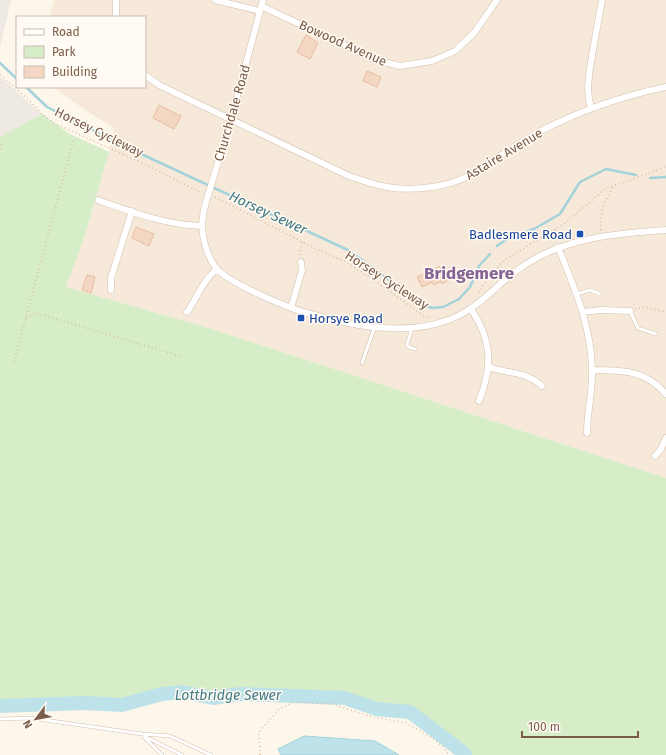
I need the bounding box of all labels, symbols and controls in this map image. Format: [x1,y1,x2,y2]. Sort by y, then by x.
legend [16,16,146,88]
street label: Bowood Avenue [297,17,389,69]
text: Road [52,25,80,39]
text: Park [52,45,76,59]
street label: Churchdale Road [211,63,253,163]
text: Building [52,65,98,79]
street label: Horsey Cycleway [52,104,146,160]
street label: Astaire Avenue [463,125,545,183]
water label: Horsey Sewer [226,188,310,239]
place label: Badlesmere Road [469,227,572,242]
marker: Badlesmere Road [575,229,585,239]
street label: Horsey Cycleway [342,247,432,313]
district label: Bridgemere [424,263,514,284]
place label: Horsye Road [309,311,383,326]
marker: Horsye Road [296,313,306,323]
water label: Lottbridge Sewer [175,687,282,704]
north arrow [16,699,56,739]
scale bar [522,713,638,739]
text: N [20,717,35,731]
text: 100 m [528,720,560,734]

